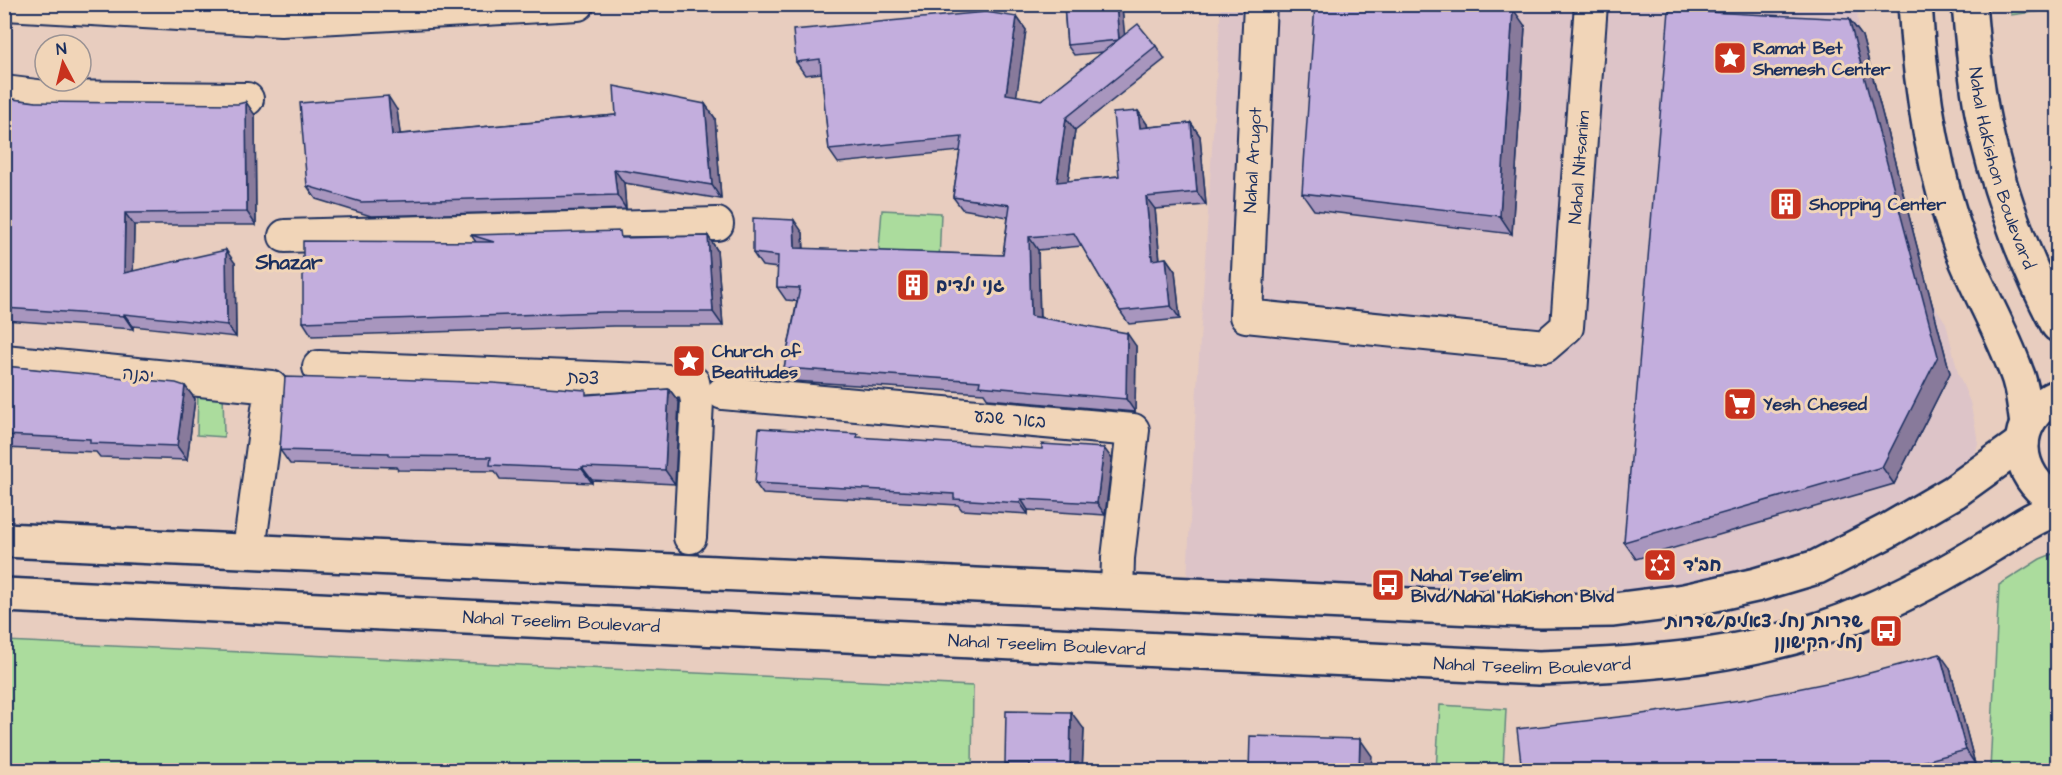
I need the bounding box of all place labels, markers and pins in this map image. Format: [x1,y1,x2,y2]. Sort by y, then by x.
place label: Ramat Bet Shemesh Center [1752,36,1891,82]
place icon: Ramat Bet Shemesh Center [1712,40,1748,76]
building icon: Shopping Center [1768,186,1804,222]
place label: Shopping Center [1808,192,1946,218]
building icon: גני ילדים [895,267,931,303]
place label: גני ילדים [936,273,1005,298]
place label: Church of Beatitudes [712,339,802,385]
place icon: Church of Beatitudes [671,343,707,379]
supermarket icon: Yesh Chesed [1722,386,1758,422]
place label: Yesh Chesed [1763,392,1868,417]
synagogue icon: חב"ד [1642,547,1678,583]
place label: חב"ד [1683,553,1722,578]
place label: Nahal Tse'elim Blvd/Nahal HaKishon Blvd [1411,563,1615,609]
bus stop icon: Nahal Tse'elim Blvd/Nahal HaKishon Blvd [1370,567,1406,603]
place label: שדרות נחל צאלים/שדרות נחל הקישוןן [1664,609,1863,655]
bus stop icon: שדרות נחל צאלים/שדרות נחל הקישוןן [1868,613,1904,649]

